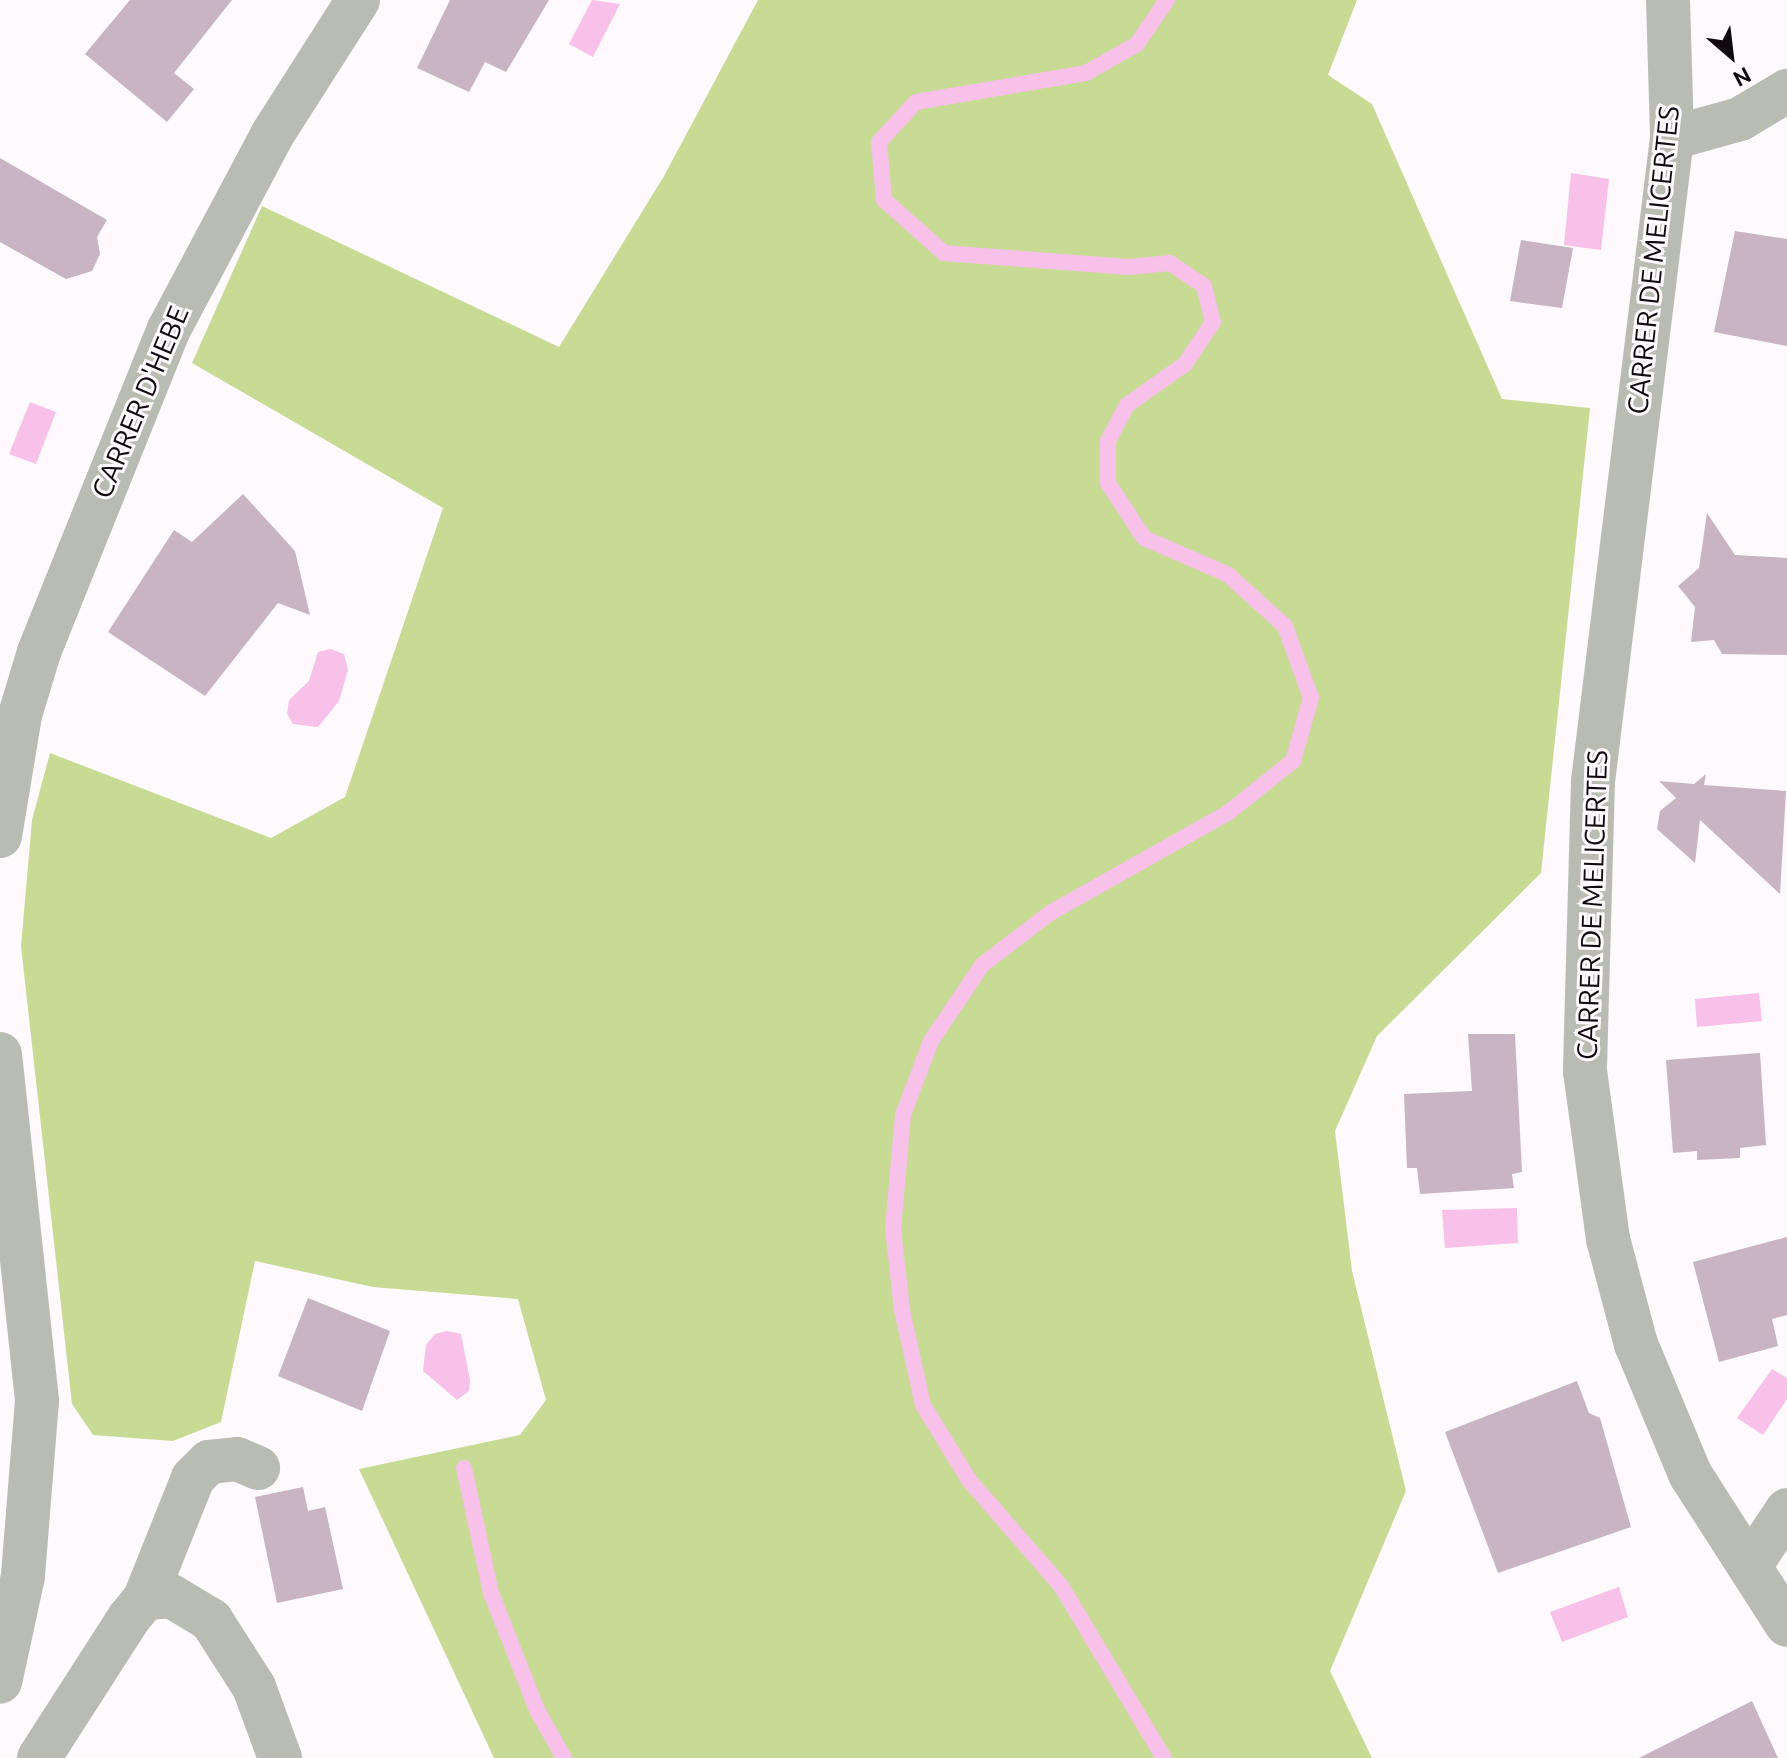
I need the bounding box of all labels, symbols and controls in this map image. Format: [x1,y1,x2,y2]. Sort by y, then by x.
north arrow [1691,16,1771,96]
text: N [1729,63,1756,93]
street label: CARRER DE MELICERTES [1620,104,1686,416]
street label: CARRER D'HEBE [84,301,196,503]
street label: CARRER DE MELICERTES [1570,749,1614,1061]

